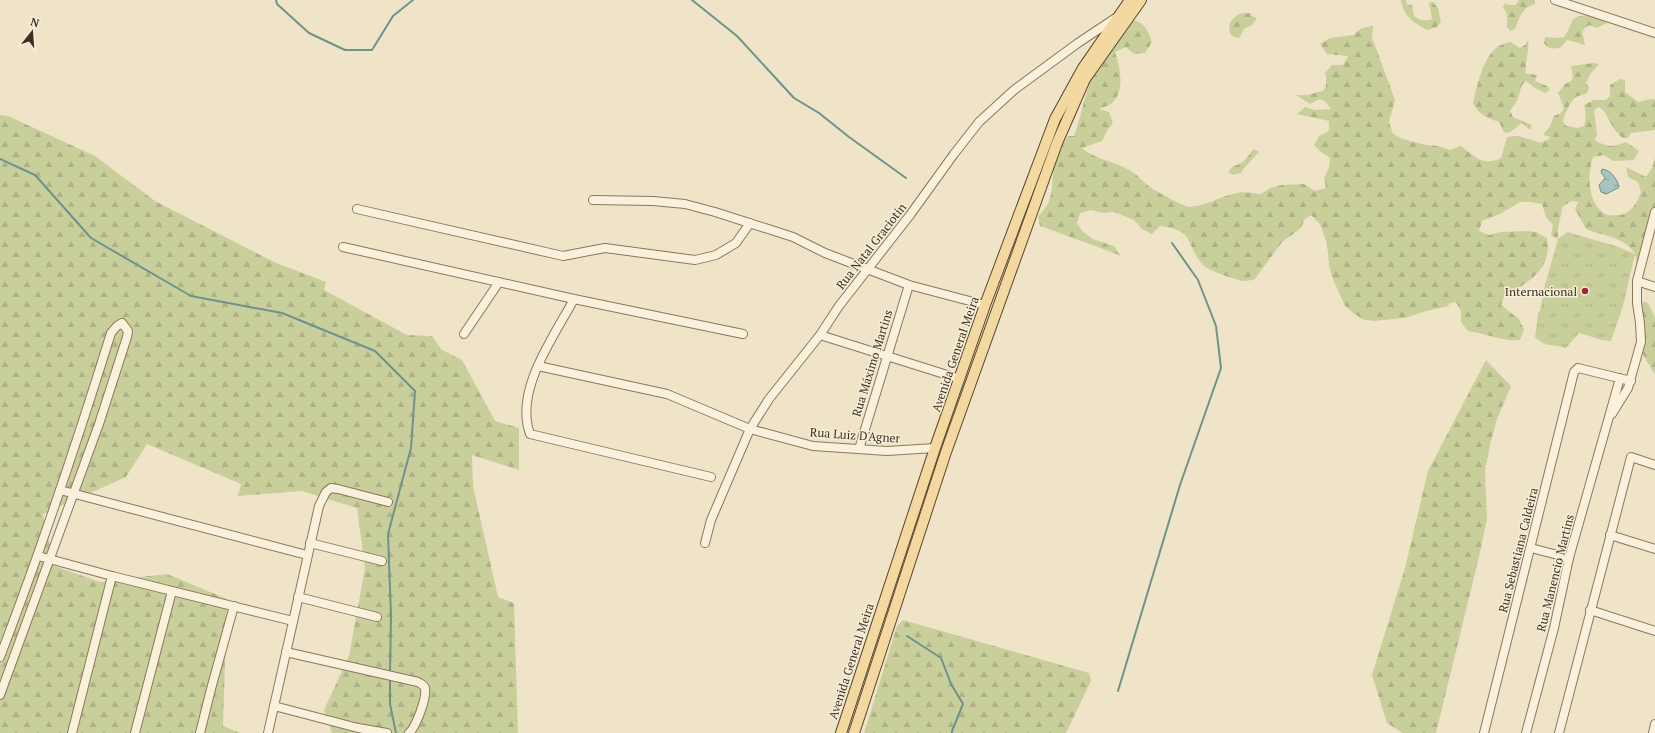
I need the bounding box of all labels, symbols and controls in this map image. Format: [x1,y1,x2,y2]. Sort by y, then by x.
north arrow [12,12,52,52]
text: N [29,15,42,31]
street label: Rua Natal Graciotin [833,200,909,292]
place label: Internacional [1505,284,1577,299]
marker: Internacional [1580,286,1590,296]
street label: Avenida General Meira [928,294,982,414]
street label: Rua Máximo Martins [849,308,895,418]
street label: Rua Luiz D'Agner [809,424,901,446]
street label: Rua Sebastiana Caldeira [1495,486,1541,614]
street label: Rua Manencio Martins [1533,513,1577,633]
street label: Avenida General Meira [825,601,877,721]

